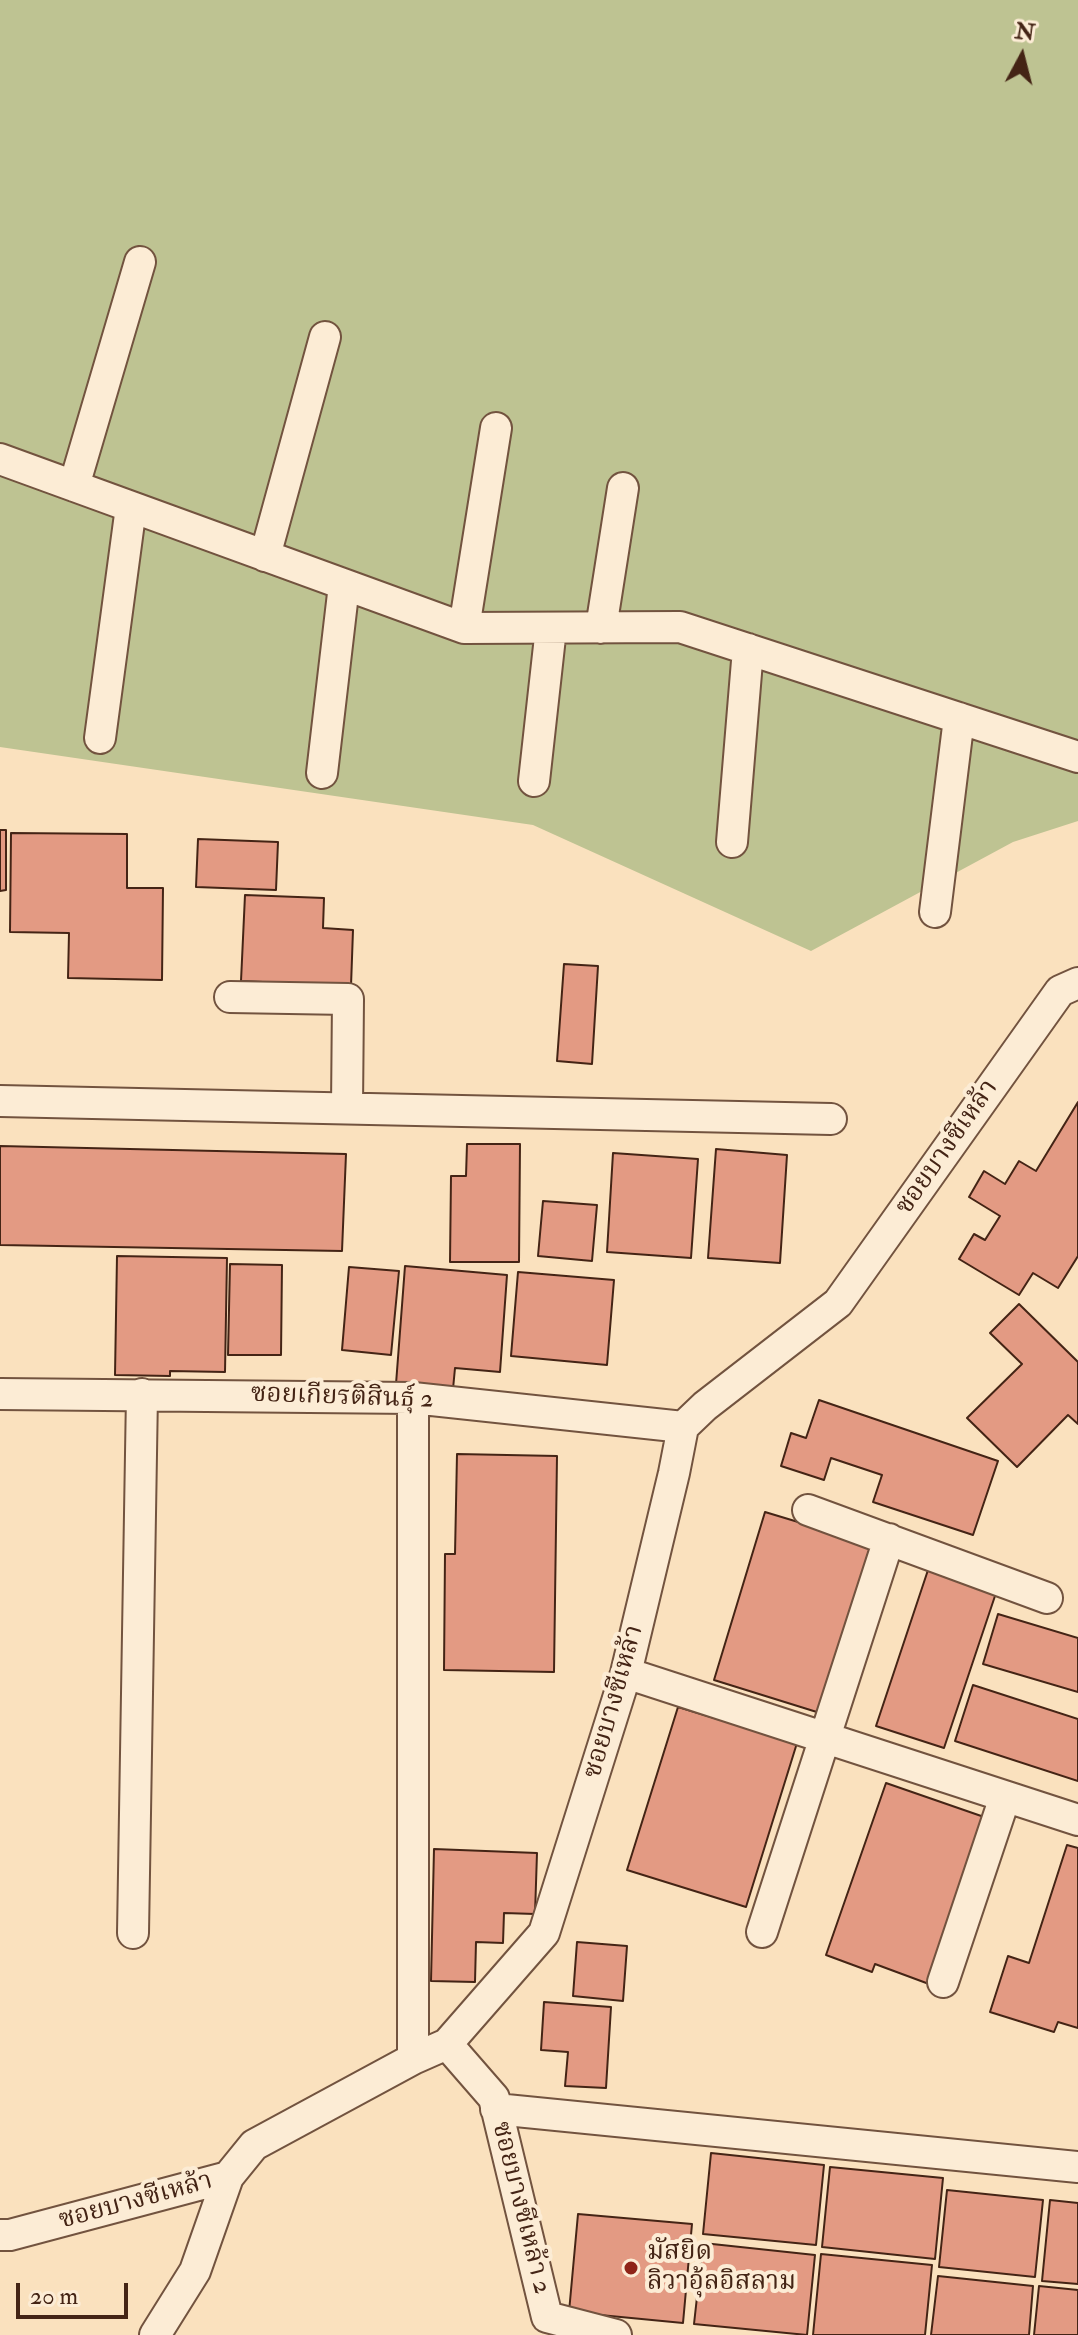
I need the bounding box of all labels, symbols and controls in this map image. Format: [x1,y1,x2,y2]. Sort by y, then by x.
north arrow [982,16,1062,96]
text: N [1013,17,1036,47]
street label: ซอยบางซีเหล้า [890,1074,1006,1222]
street label: ซอยเกียรติสินธุ์ 2 [250,1379,434,1417]
street label: ซอยบางซีเหล้า [578,1622,652,1782]
street label: ซอยบางซีเหล้า 2 [484,2119,556,2297]
street label: ซอยบางซีเหล้า [56,2167,216,2237]
place label: มัสยิด ลิวาอุ้ลอิสลาม [647,2237,796,2298]
marker: มัสยิด ลิวาอุ้ลอิสลาม [622,2259,640,2277]
scale bar [20,2267,132,2317]
text: 20 m [30,2281,78,2312]

